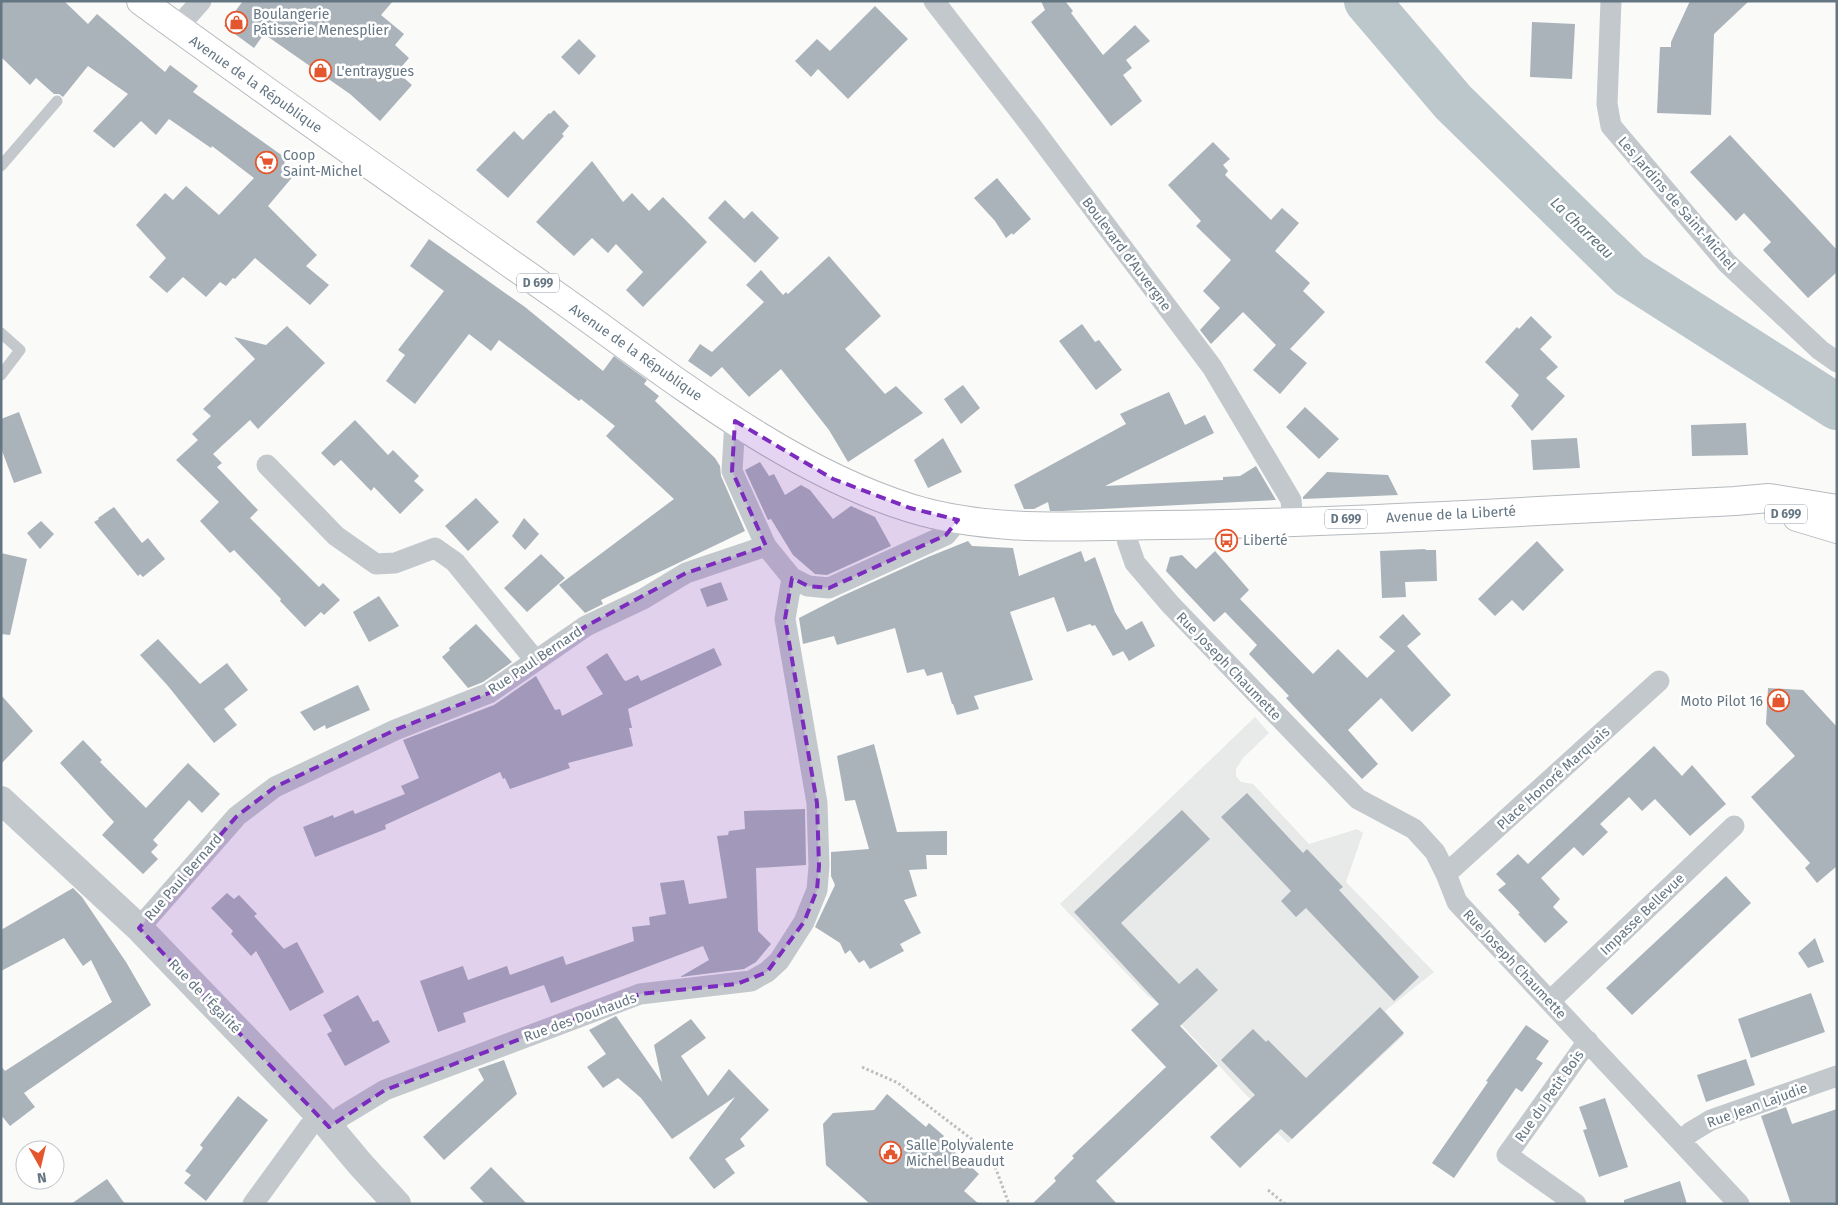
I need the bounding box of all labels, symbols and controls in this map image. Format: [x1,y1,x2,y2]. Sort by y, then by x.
place label: Boulangerie Pâtisserie Menesplier [253,6,389,39]
shop icon: Boulangerie Pâtisserie Menesplier [225,10,249,34]
street label: Avenue de la République [186,32,325,137]
shop icon: L'entraygues [308,59,332,83]
place label: L'entraygues [336,63,414,80]
street label: Les Jardins de Saint-Michel [1614,133,1739,273]
place label: Coop Saint-Michel [283,147,362,180]
supermarket icon: Coop Saint-Michel [255,151,279,175]
street label: Boulevard d'Auvergne [1078,194,1175,314]
water label: La Charreau [1547,194,1617,262]
road number: D 699 [517,274,559,292]
street label: Avenue de la République [566,300,705,405]
street label: Avenue de la Liberté [1386,503,1516,526]
road number: D 699 [1765,504,1807,524]
road number: D 699 [1325,509,1367,528]
bus stop icon: Liberté [1215,528,1239,552]
place label: Liberté [1243,532,1288,549]
street label: Rue Joseph Chaumette [1173,609,1285,724]
street label: Rue Paul Bernard [485,623,585,698]
shop icon: Moto Pilot 16 [1767,689,1791,713]
place label: Moto Pilot 16 [1681,693,1763,710]
street label: Place Honoré Marquais [1493,723,1614,834]
street label: Rue Paul Bernard [141,830,226,924]
street label: Impasse Bellevue [1597,870,1688,959]
street label: Rue Joseph Chaumette [1459,906,1570,1023]
street label: Rue de l'Égalité [165,955,245,1037]
street label: Rue des Douhauds [522,989,639,1046]
street label: Rue du Petit Bois [1511,1047,1588,1146]
street label: Rue Jean Lajudie [1705,1079,1810,1132]
place label: Salle Polyvalente Michel Beaudut [906,1137,1014,1170]
north arrow [15,1140,65,1190]
public building icon: Salle Polyvalente Michel Beaudut [878,1141,902,1165]
text: N [36,1168,48,1186]

